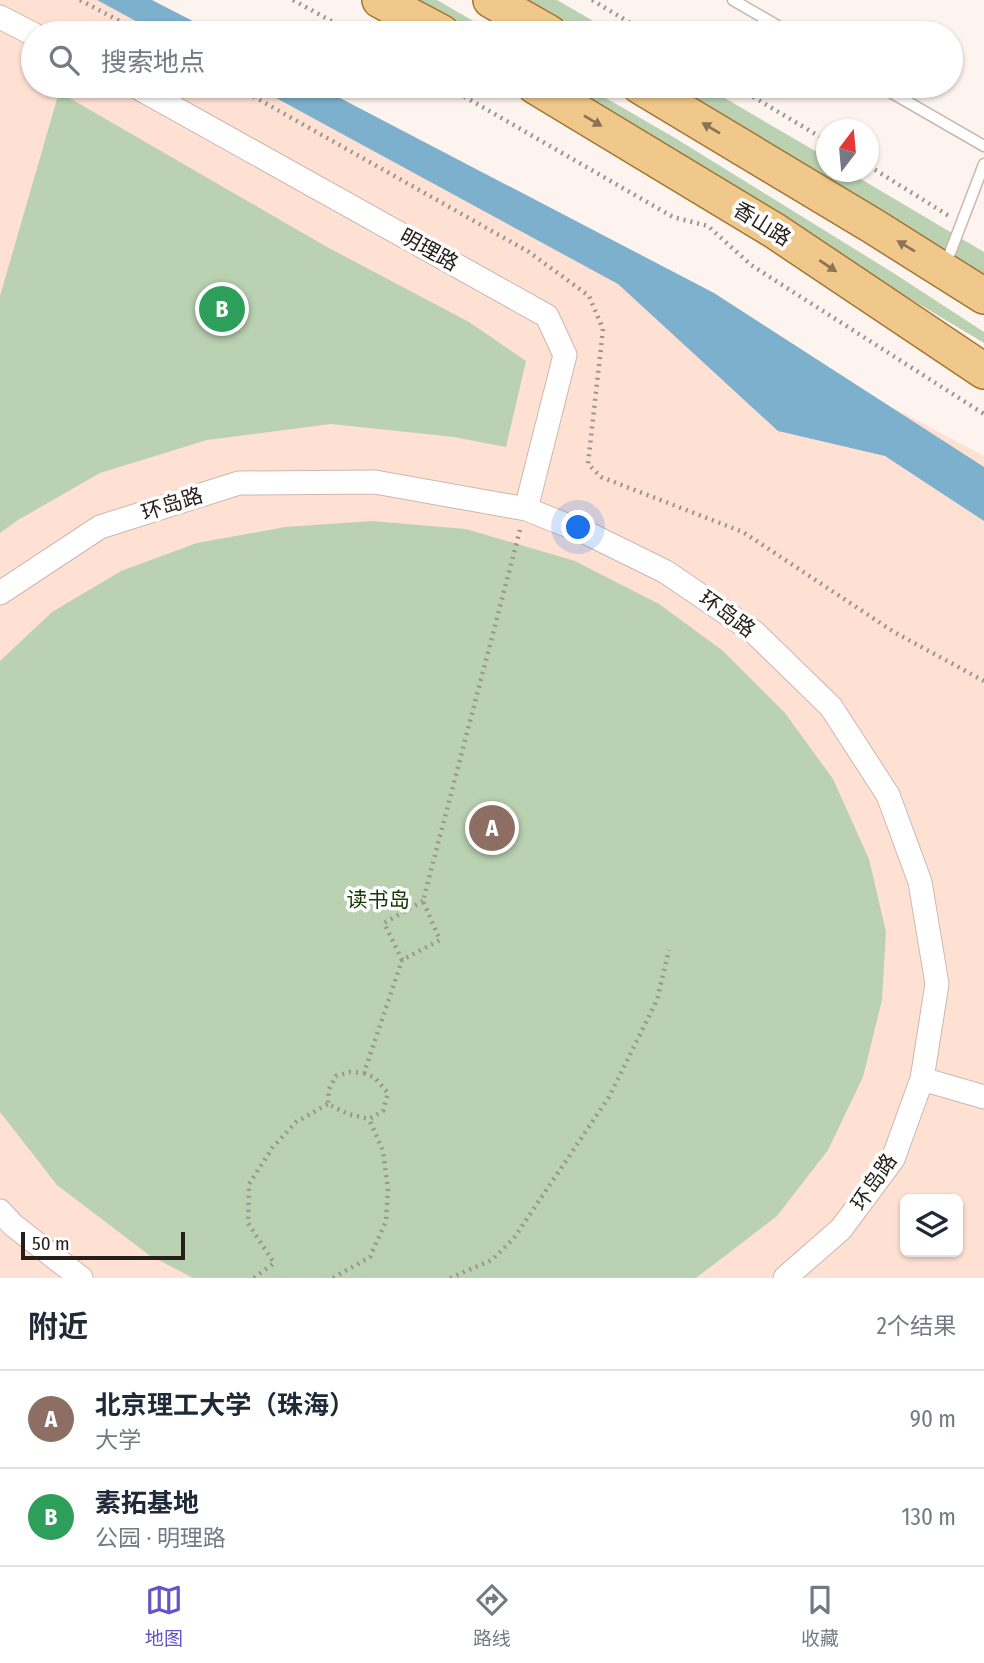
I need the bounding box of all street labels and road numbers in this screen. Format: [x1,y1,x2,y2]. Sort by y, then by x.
street label: 香山路 [728,196,796,252]
street label: 明理路 [395,223,463,277]
street label: 环岛路 [138,482,206,526]
street label: 环岛路 [694,585,760,643]
street label: 环岛路 [846,1149,902,1215]

